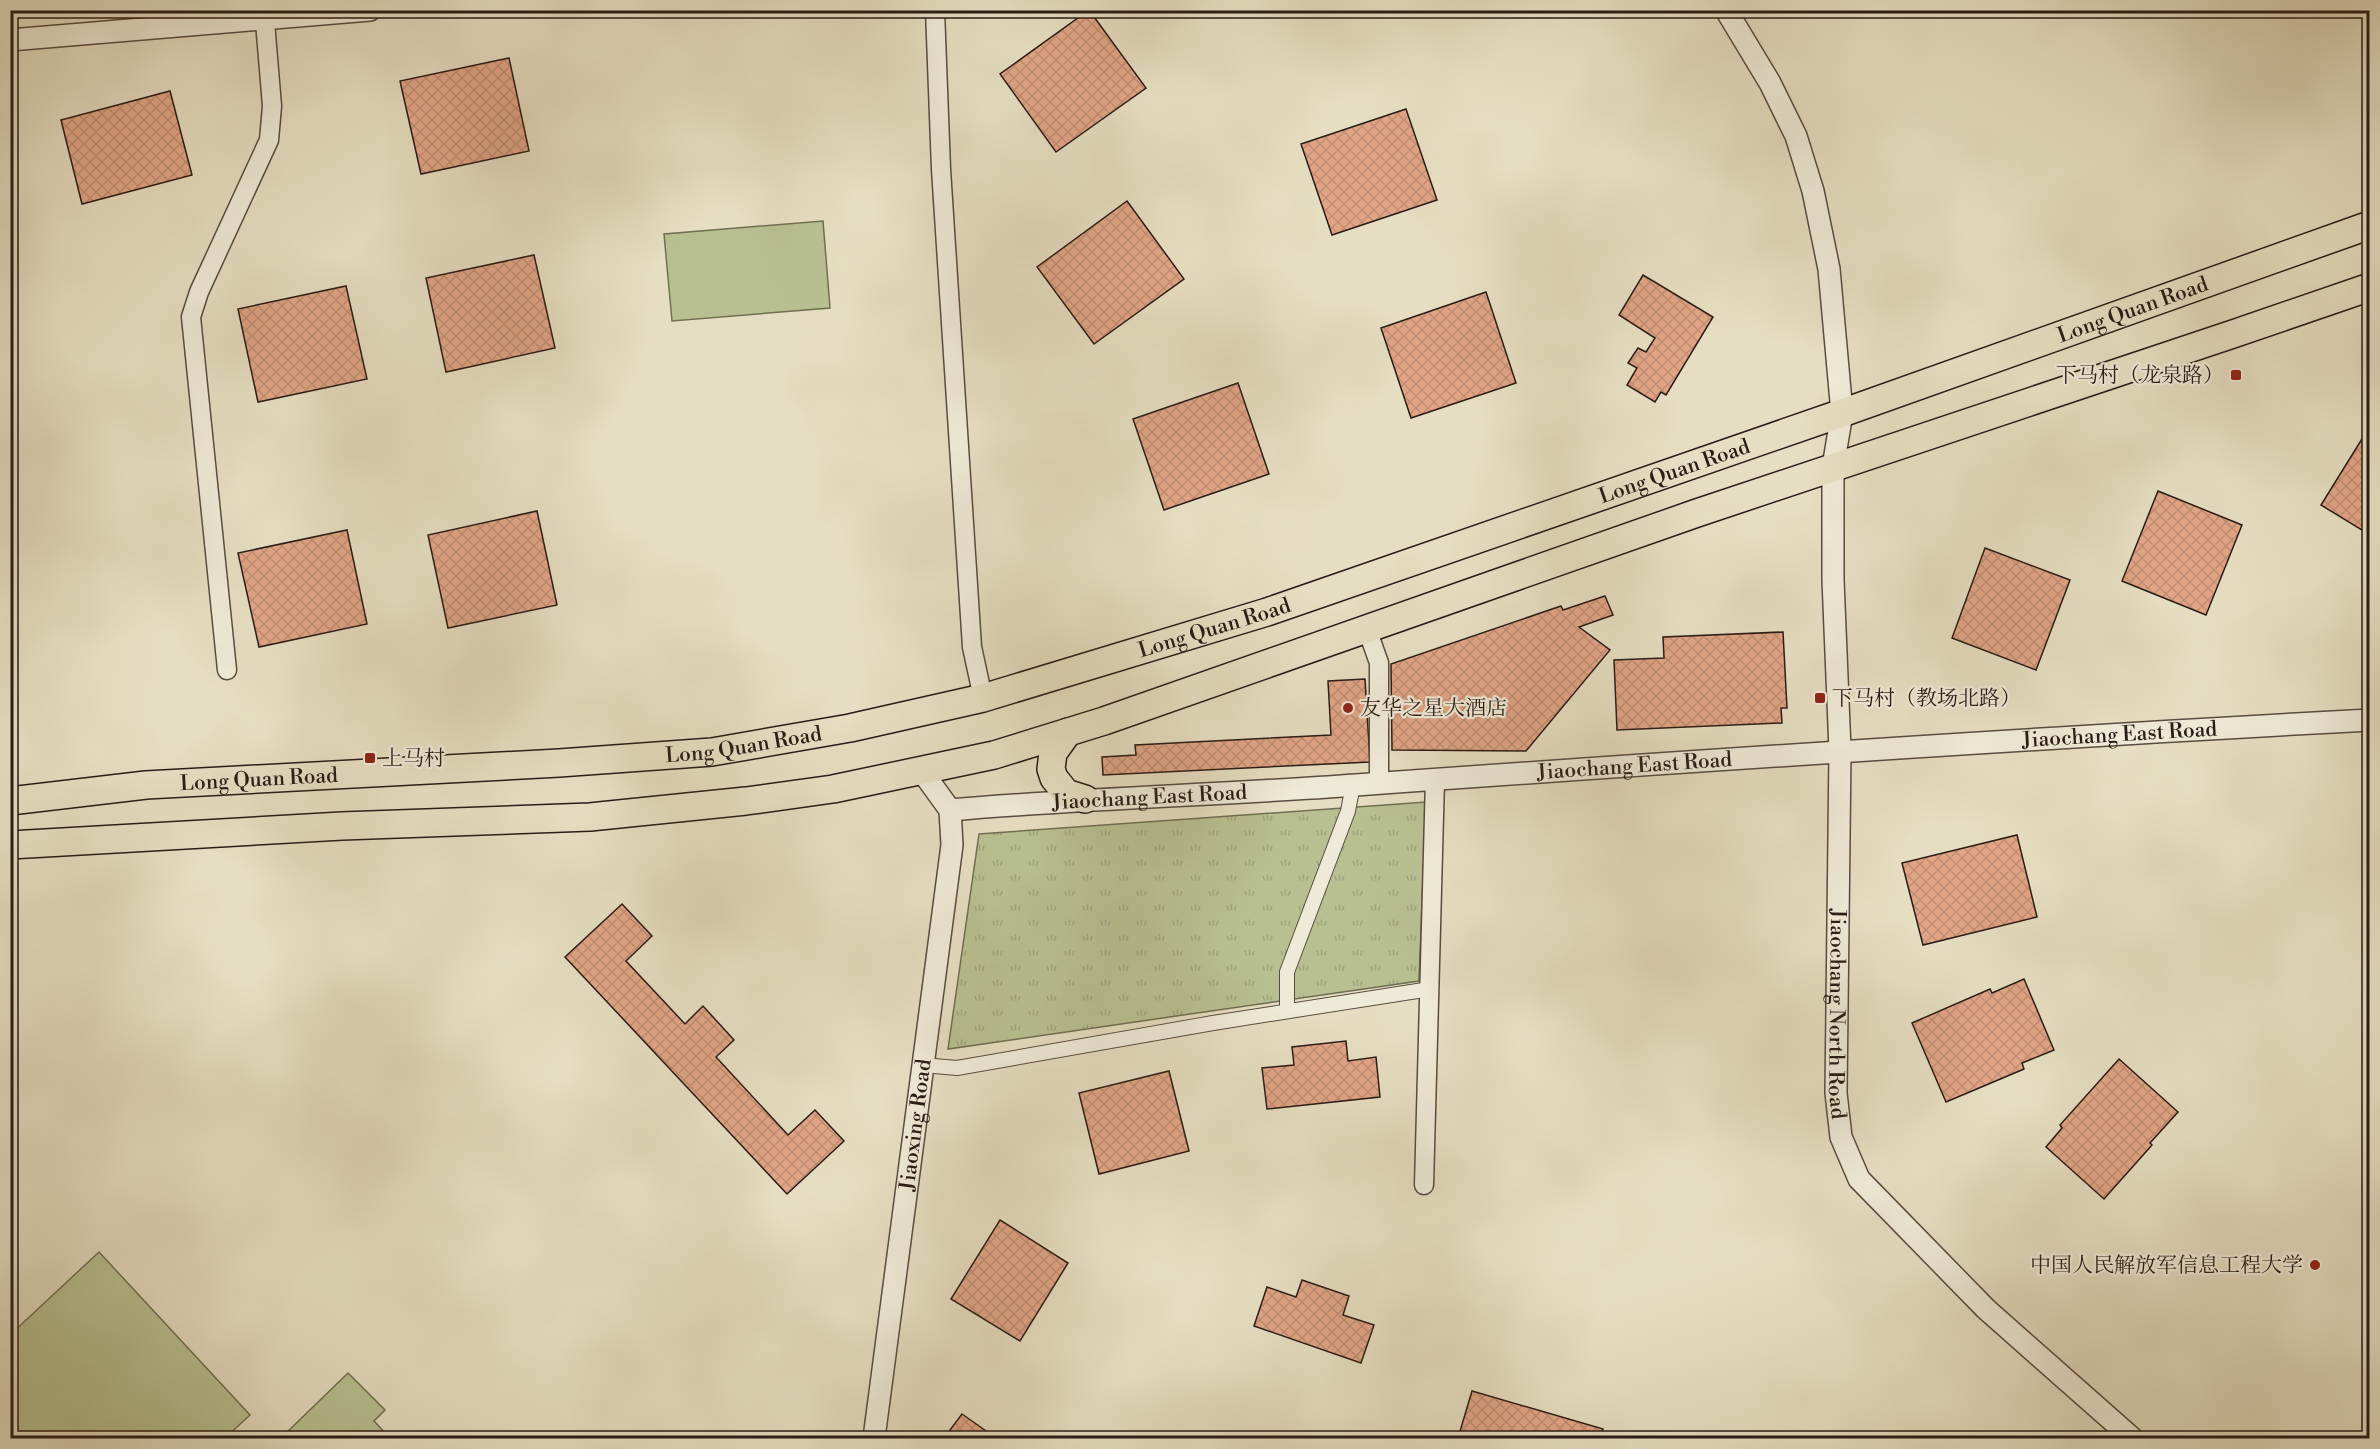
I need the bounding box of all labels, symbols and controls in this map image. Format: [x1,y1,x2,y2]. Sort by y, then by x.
street label: Long Quan Road [2054,272,2212,349]
place label: 下马村（龙泉路） [2056,363,2224,389]
marker: 下马村（龙泉路） [2229,368,2243,382]
street label: Long Quan Road [1596,434,1754,510]
street label: Long Quan Road [1135,593,1294,664]
place label: 下马村（教场北路） [1832,686,2021,712]
marker: 下马村（教场北路） [1813,691,1827,705]
place label: 友华之星大酒店 [1360,696,1507,722]
marker: 友华之星大酒店 [1341,701,1355,715]
street label: Jiaochang East Road [2020,716,2218,754]
street label: Long Quan Road [664,721,824,769]
place label: 上马村 [382,746,445,772]
street label: Jiaochang East Road [1535,747,1733,786]
marker: 上马村 [363,751,377,765]
street label: Long Quan Road [179,763,339,797]
street label: Jiaochang East Road [1050,780,1248,816]
street label: Jiaochang North Road [1822,908,1851,1121]
street label: Jiaoxing Road [895,1057,938,1193]
place label: 中国人民解放军信息工程大学 [2030,1253,2303,1279]
marker: 中国人民解放军信息工程大学 [2308,1258,2322,1272]

